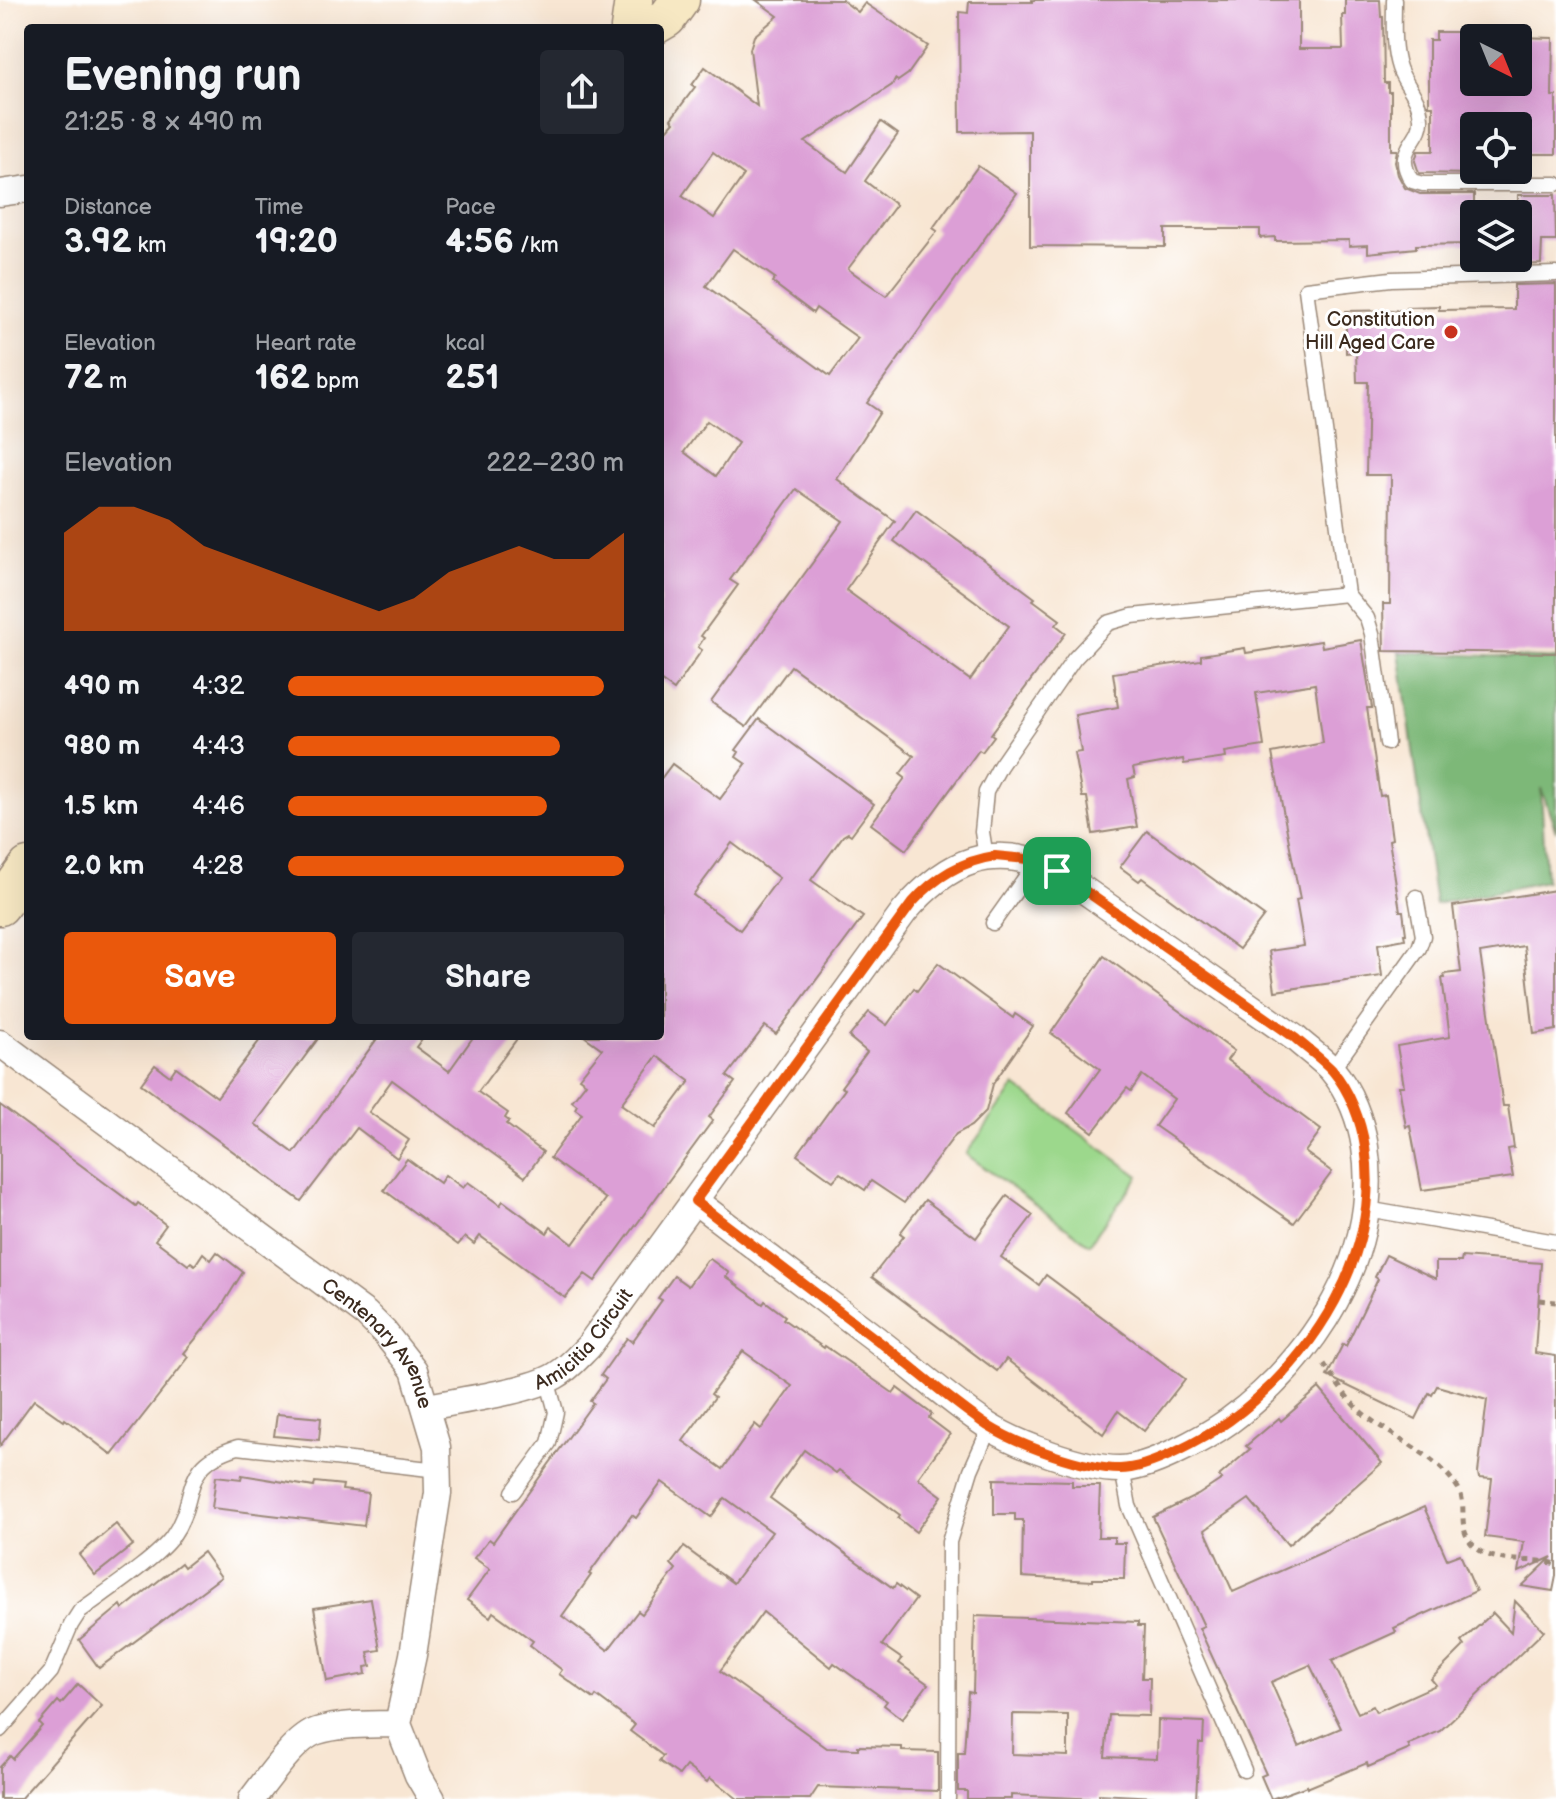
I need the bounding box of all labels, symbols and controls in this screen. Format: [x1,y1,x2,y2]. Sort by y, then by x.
north arrow [1460,24,1532,96]
map controls [1460,24,1532,272]
text: Evening run [64,50,301,103]
button: share [540,50,624,134]
text: 21:25 · 8 × 490 m [64,107,263,138]
button: locate [1460,112,1532,184]
text: Distance [64,194,152,221]
text: Time [255,194,303,221]
text: Pace [445,194,496,221]
button: layers [1460,200,1532,272]
text: 3.92 [64,221,132,262]
text: 19:20 [255,221,338,262]
text: 4:56 [445,221,514,262]
text: km [132,232,167,259]
text: /km [514,232,559,259]
place label: Constitution Hill Aged Care [1305,308,1435,355]
marker: Constitution Hill Aged Care [1442,323,1460,341]
text: Elevation [64,330,156,357]
text: Heart rate [255,330,356,357]
text: kcal [445,330,485,357]
text: 72 [64,357,103,398]
text: 162 [255,357,310,398]
text: 251 [445,357,500,398]
text: m [103,368,127,395]
text: bpm [310,368,359,395]
text: Elevation [64,448,172,479]
text: 222–230 m [486,448,624,479]
text: 490 m [64,671,140,702]
text: 4:32 [192,671,244,702]
text: 980 m [64,731,140,762]
text: 4:43 [192,731,245,762]
text: 1.5 km [64,791,139,822]
text: 4:46 [192,791,245,822]
pin [1023,837,1091,905]
icon: arrive [1035,849,1079,893]
text: 2.0 km [64,851,144,882]
text: 4:28 [192,851,244,882]
button: Save [64,932,336,1024]
button: Share [352,932,624,1024]
street label: Centenary Avenue [317,1273,437,1412]
street label: Amicitia Circuit [531,1284,638,1396]

